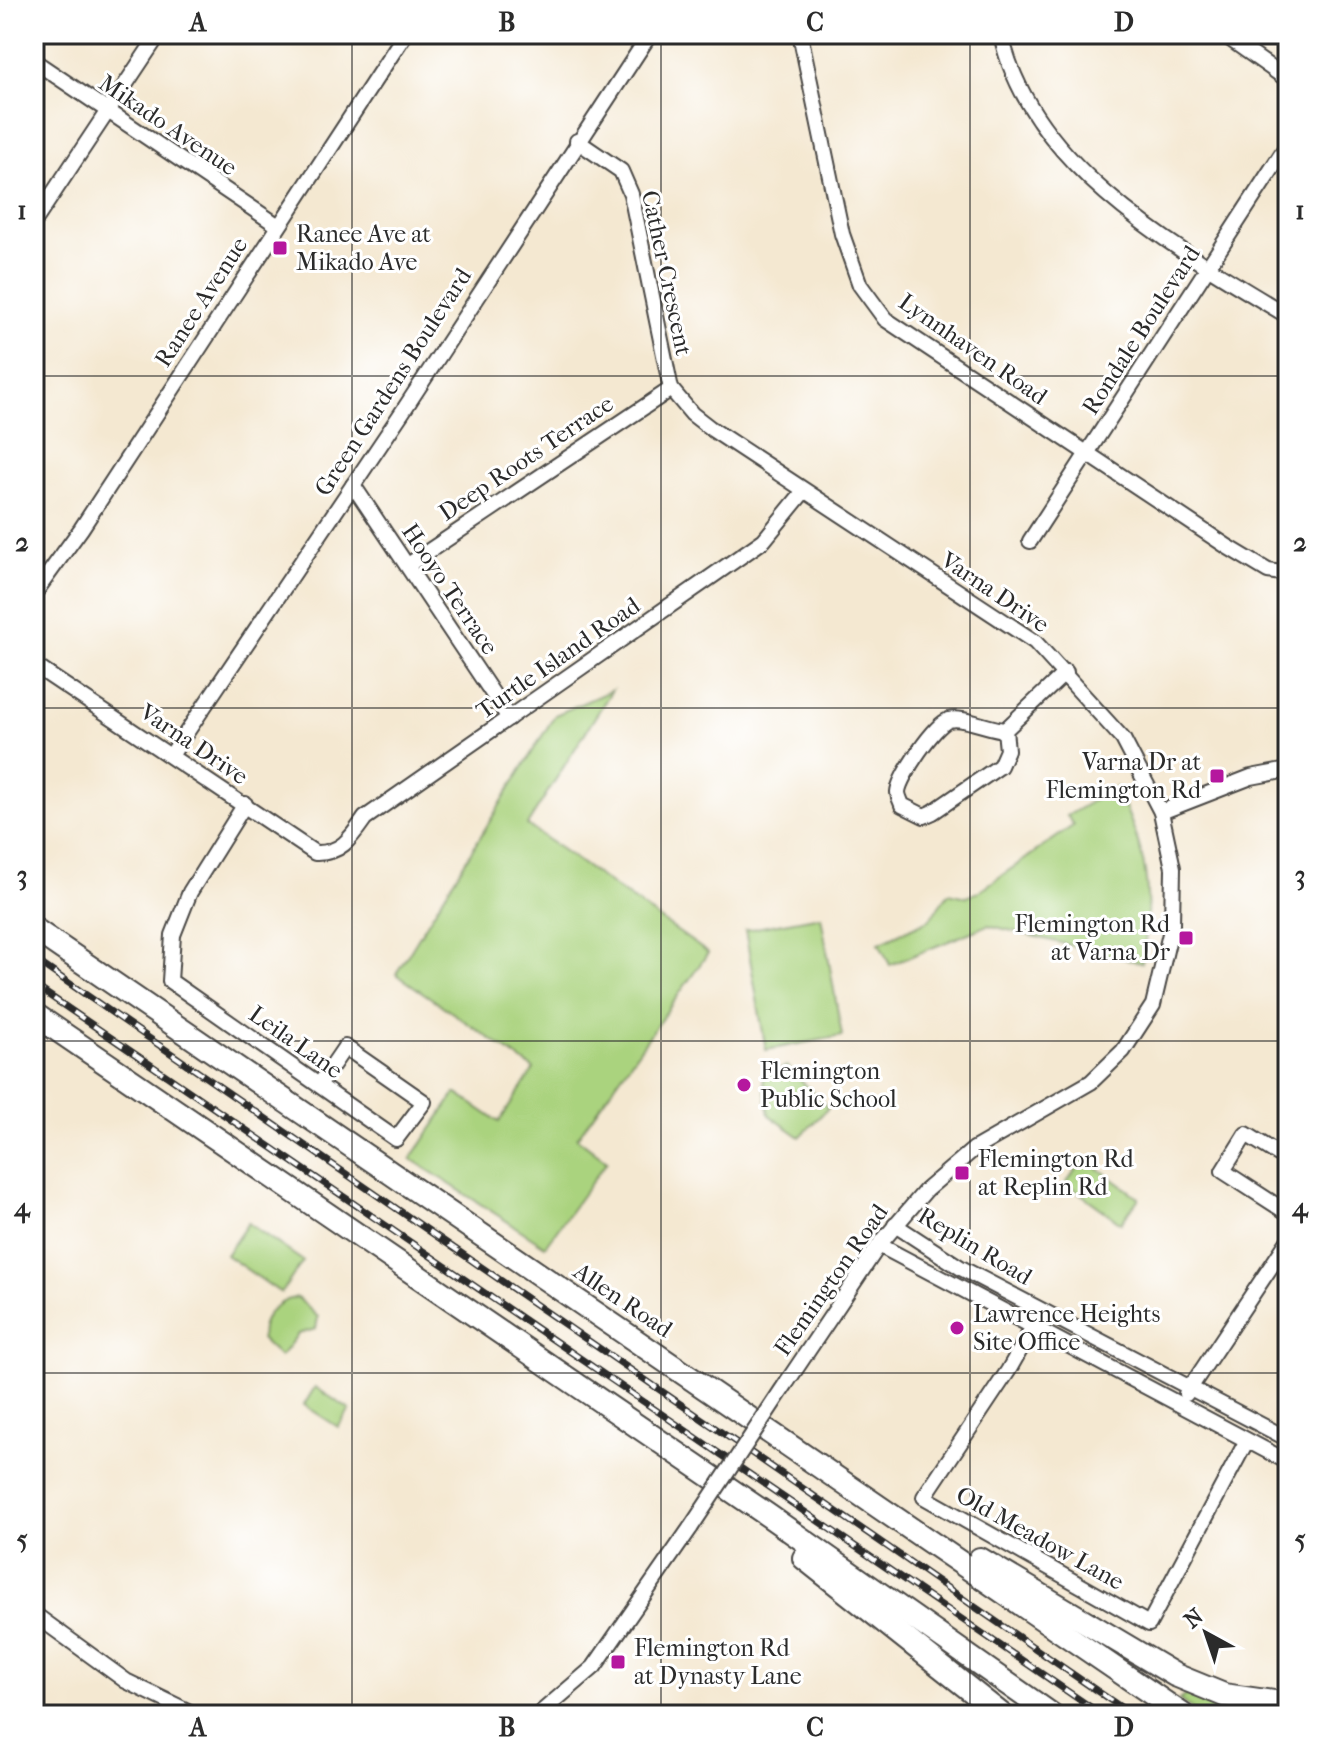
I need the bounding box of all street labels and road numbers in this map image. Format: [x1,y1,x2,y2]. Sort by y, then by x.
street label: Mikado Avenue [94,69,242,181]
street label: Cather Crescent [636,188,698,359]
street label: Ranee Avenue [149,232,253,372]
street label: Rondale Boulevard [1076,240,1207,420]
street label: Green Gardens Boulevard [309,262,478,501]
street label: Lynnhaven Road [893,287,1053,411]
street label: Deep Roots Terrace [434,389,619,527]
street label: Hooyo Terrace [396,518,504,660]
street label: Varna Drive [935,545,1054,638]
street label: Turtle Island Road [471,591,646,725]
street label: Varna Drive [134,697,253,790]
street label: Leila Lane [244,1000,348,1084]
street label: Flemington Road [768,1198,894,1361]
street label: Replin Road [913,1201,1038,1291]
street label: Allen Road [567,1256,678,1344]
street label: Old Meadow Lane [951,1480,1129,1596]

